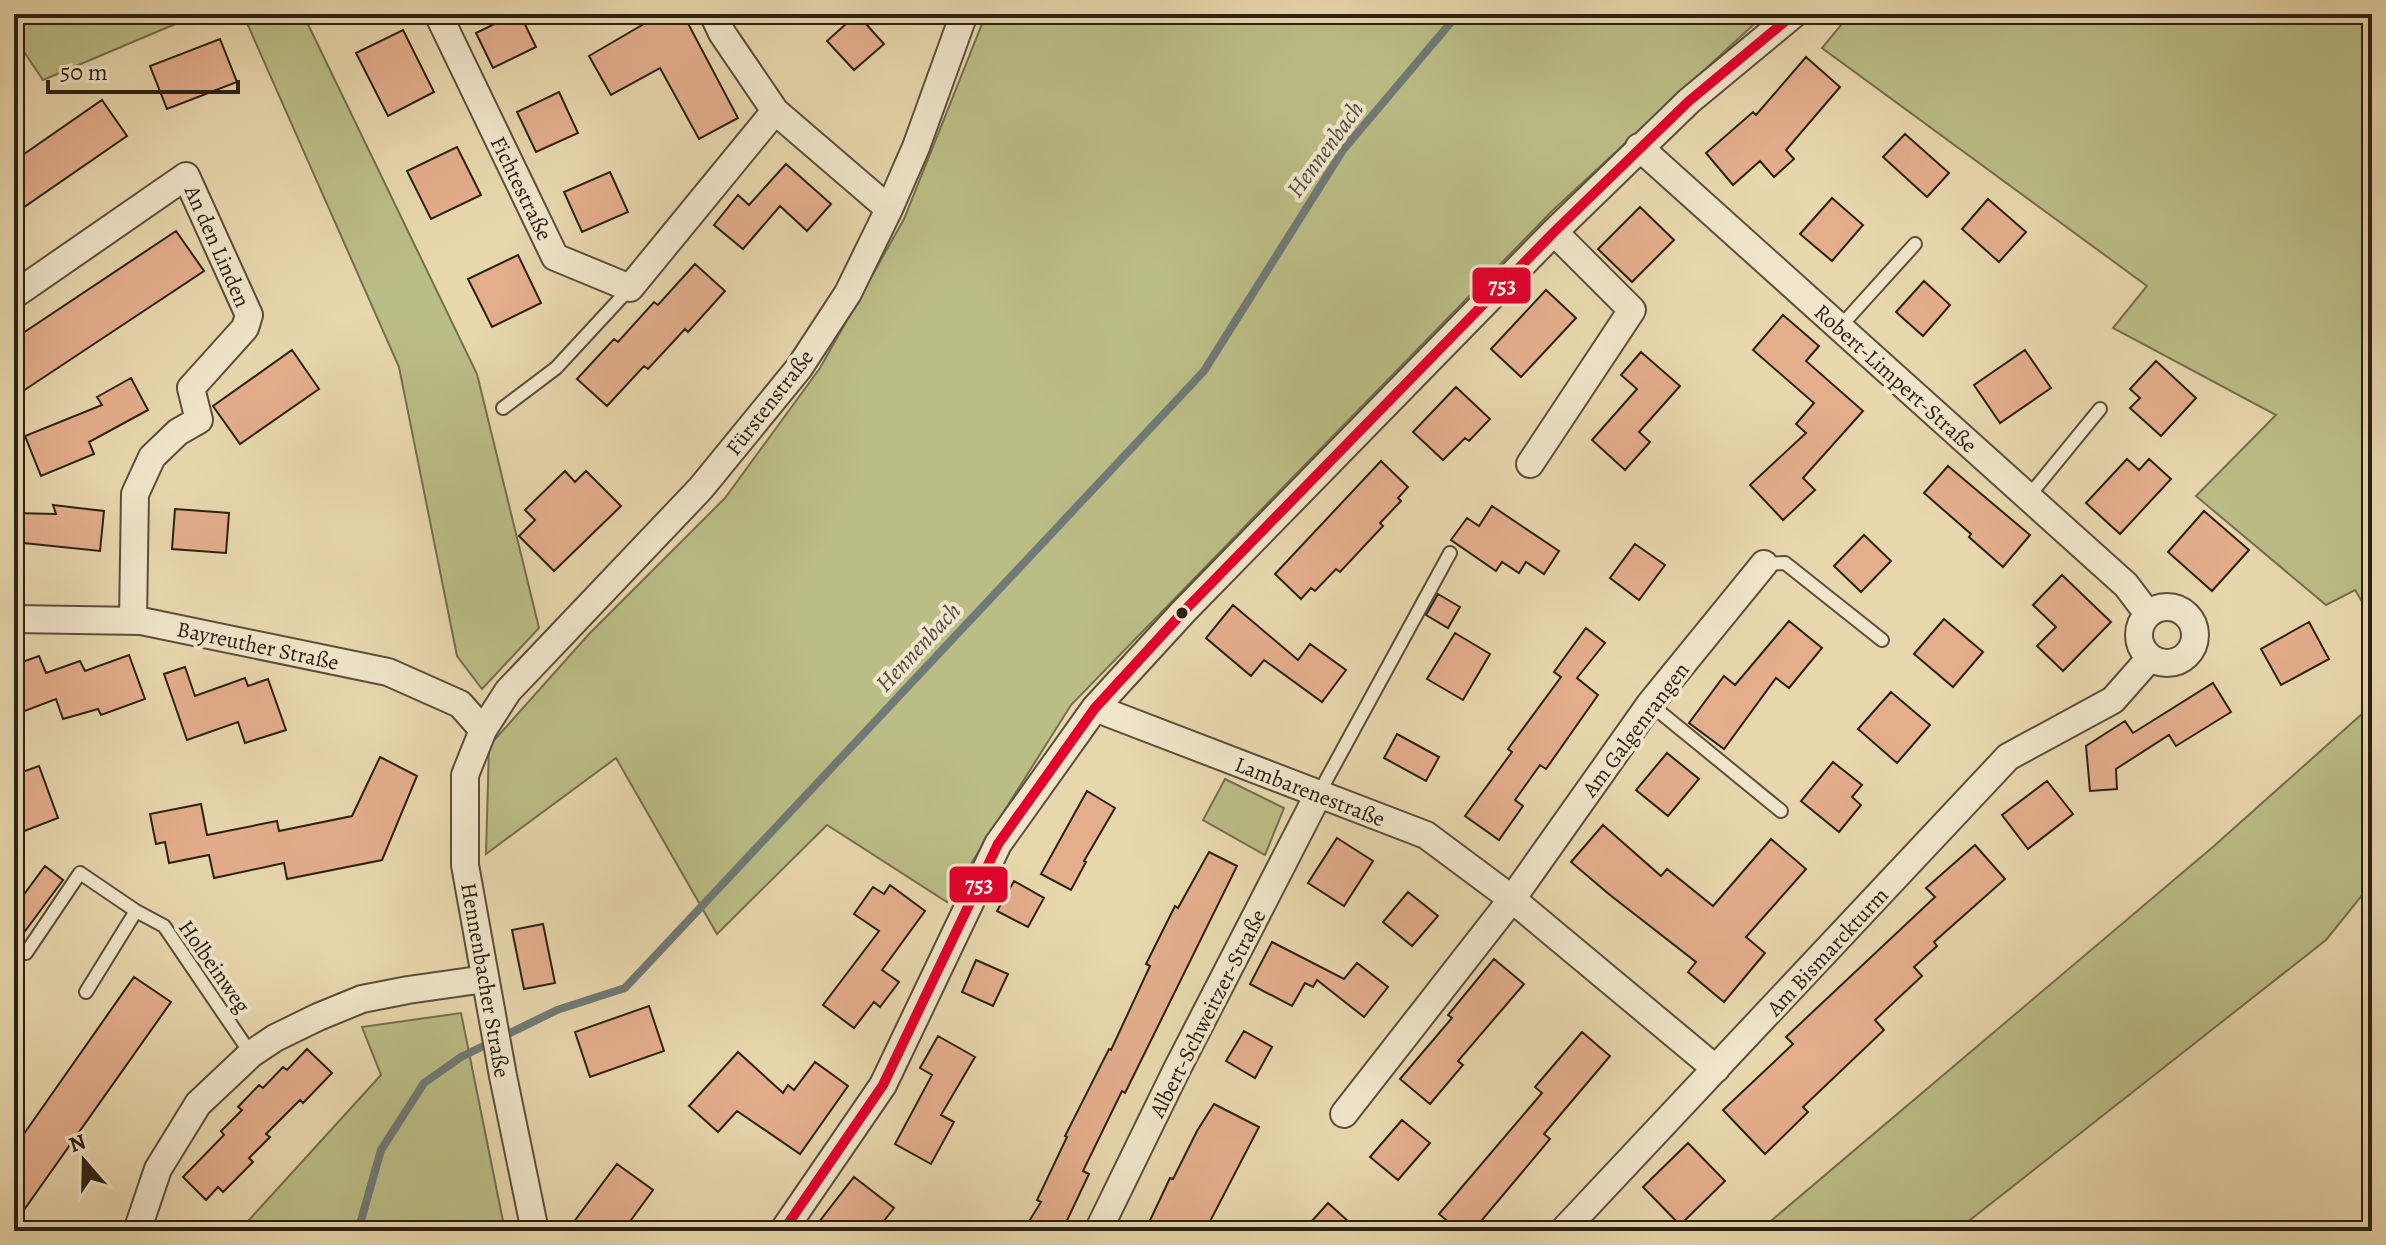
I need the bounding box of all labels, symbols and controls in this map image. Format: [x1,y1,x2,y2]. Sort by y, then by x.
scale bar [48,44,238,94]
text: 50 m [60,56,108,88]
water label: Hennenbach [1279,94,1371,204]
street label: Fichtestraße [483,131,559,246]
street label: An den Linden [177,180,257,312]
line badge: 753 [1471,266,1532,305]
text: 753 [1488,271,1516,301]
street label: Robert-Limpert-Straße [1807,297,1983,460]
street label: Fürstenstraße [719,343,821,462]
water label: Hennenbach [868,595,968,699]
unlabelled marker [1174,605,1190,621]
street label: Bayreuther Straße [174,614,341,678]
street label: Am Galgenrangen [1575,656,1696,804]
street label: Lambarenestraße [1230,750,1389,834]
line badge: 753 [948,865,1009,904]
text: 753 [965,870,993,900]
street label: Hennenbacher Straße [453,880,517,1080]
street label: Am Bismarckturm [1759,881,1895,1023]
street label: Albert-Schweitzer-Straße [1142,904,1273,1124]
street label: Holbeinweg [171,914,257,1019]
north arrow [44,1121,124,1201]
text: N [65,1126,90,1160]

